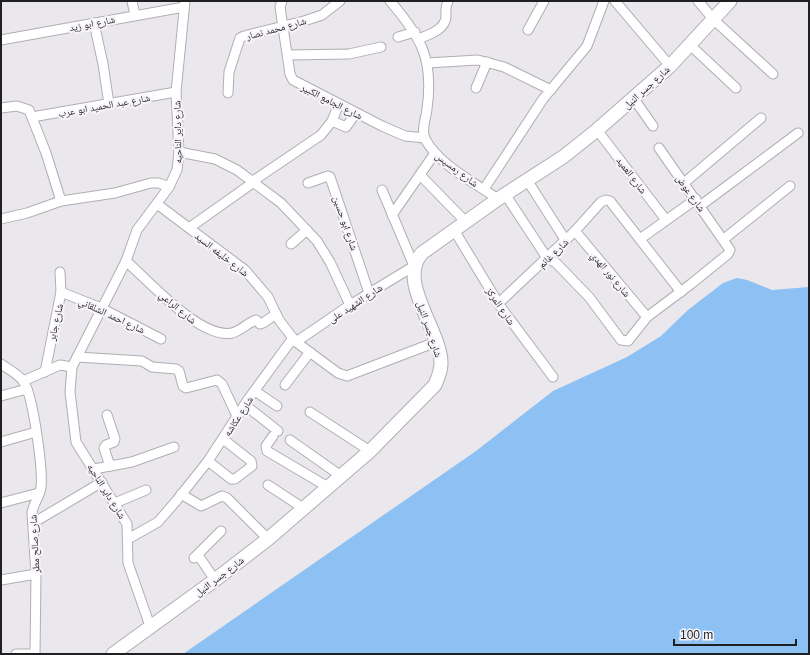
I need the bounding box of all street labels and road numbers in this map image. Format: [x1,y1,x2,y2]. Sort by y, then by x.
street label: شارع ابو زيد [68,14,117,34]
street label: شارع محمد نصار [244,15,308,43]
street label: شارع جسر النيل [621,63,673,112]
street label: شارع الجامع الكبير [298,81,365,123]
street label: شارع عبد الحميد ابو عرب [57,92,151,120]
street label: شارع داير الناحيه [171,100,185,164]
street label: شارع رمسيس [433,150,481,190]
street label: شارع العميد [613,155,649,197]
street label: شارع عوض [673,173,708,215]
street label: شارع ابو حسين [330,195,360,253]
street label: شارع خليفه السيد [192,230,251,280]
street label: شارع غانم [536,236,572,272]
street label: شارع نور الهدي [587,250,633,301]
street label: شارع الشهيد على [326,282,385,326]
street label: شارع المركز [483,285,517,328]
street label: شارع الراعي [155,289,199,328]
street label: شارع احمد الشلقاني [76,295,147,338]
street label: شارع جسر النيل [414,300,444,359]
street label: شارع جابر [46,302,66,343]
street label: شارع عكاشه [222,394,256,439]
street label: شارع داير الناحيه [84,462,128,522]
street label: شارع صالح مطر [27,514,43,575]
street label: شارع جسر النيل [193,554,247,599]

